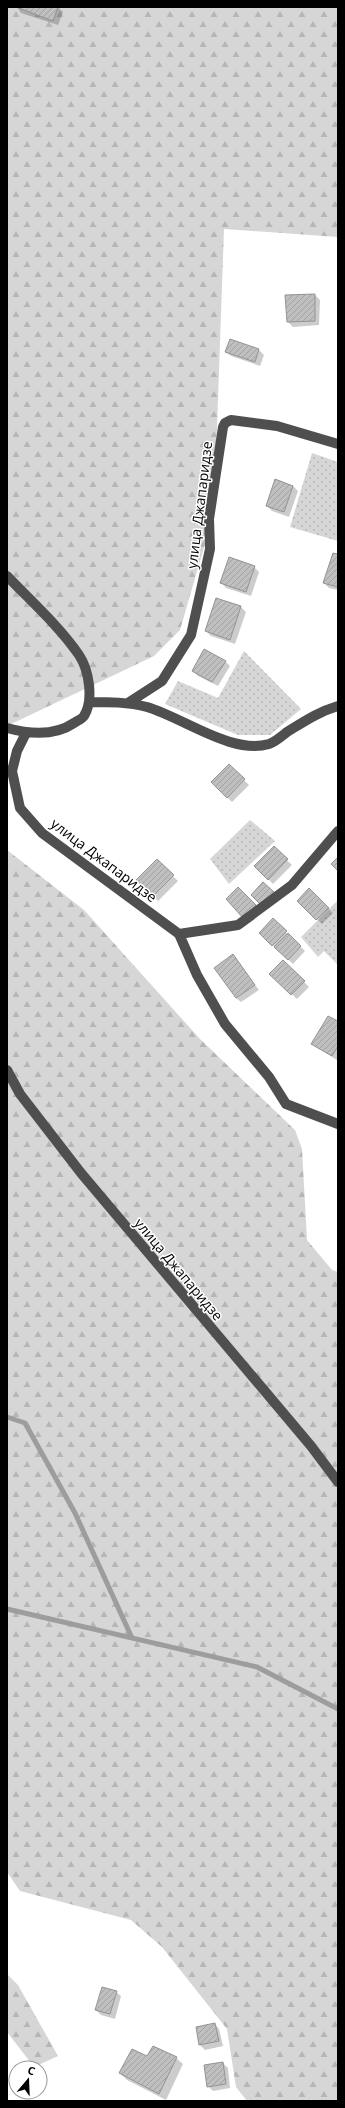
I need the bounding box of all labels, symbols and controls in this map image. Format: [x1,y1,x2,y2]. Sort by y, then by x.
street label: улица Джапаридзе [182,440,216,570]
street label: улица Джапаридзе [47,814,161,906]
street label: улица Джапаридзе [130,1214,228,1324]
north arrow [8,2060,48,2100]
text: С [26,2062,37,2078]

